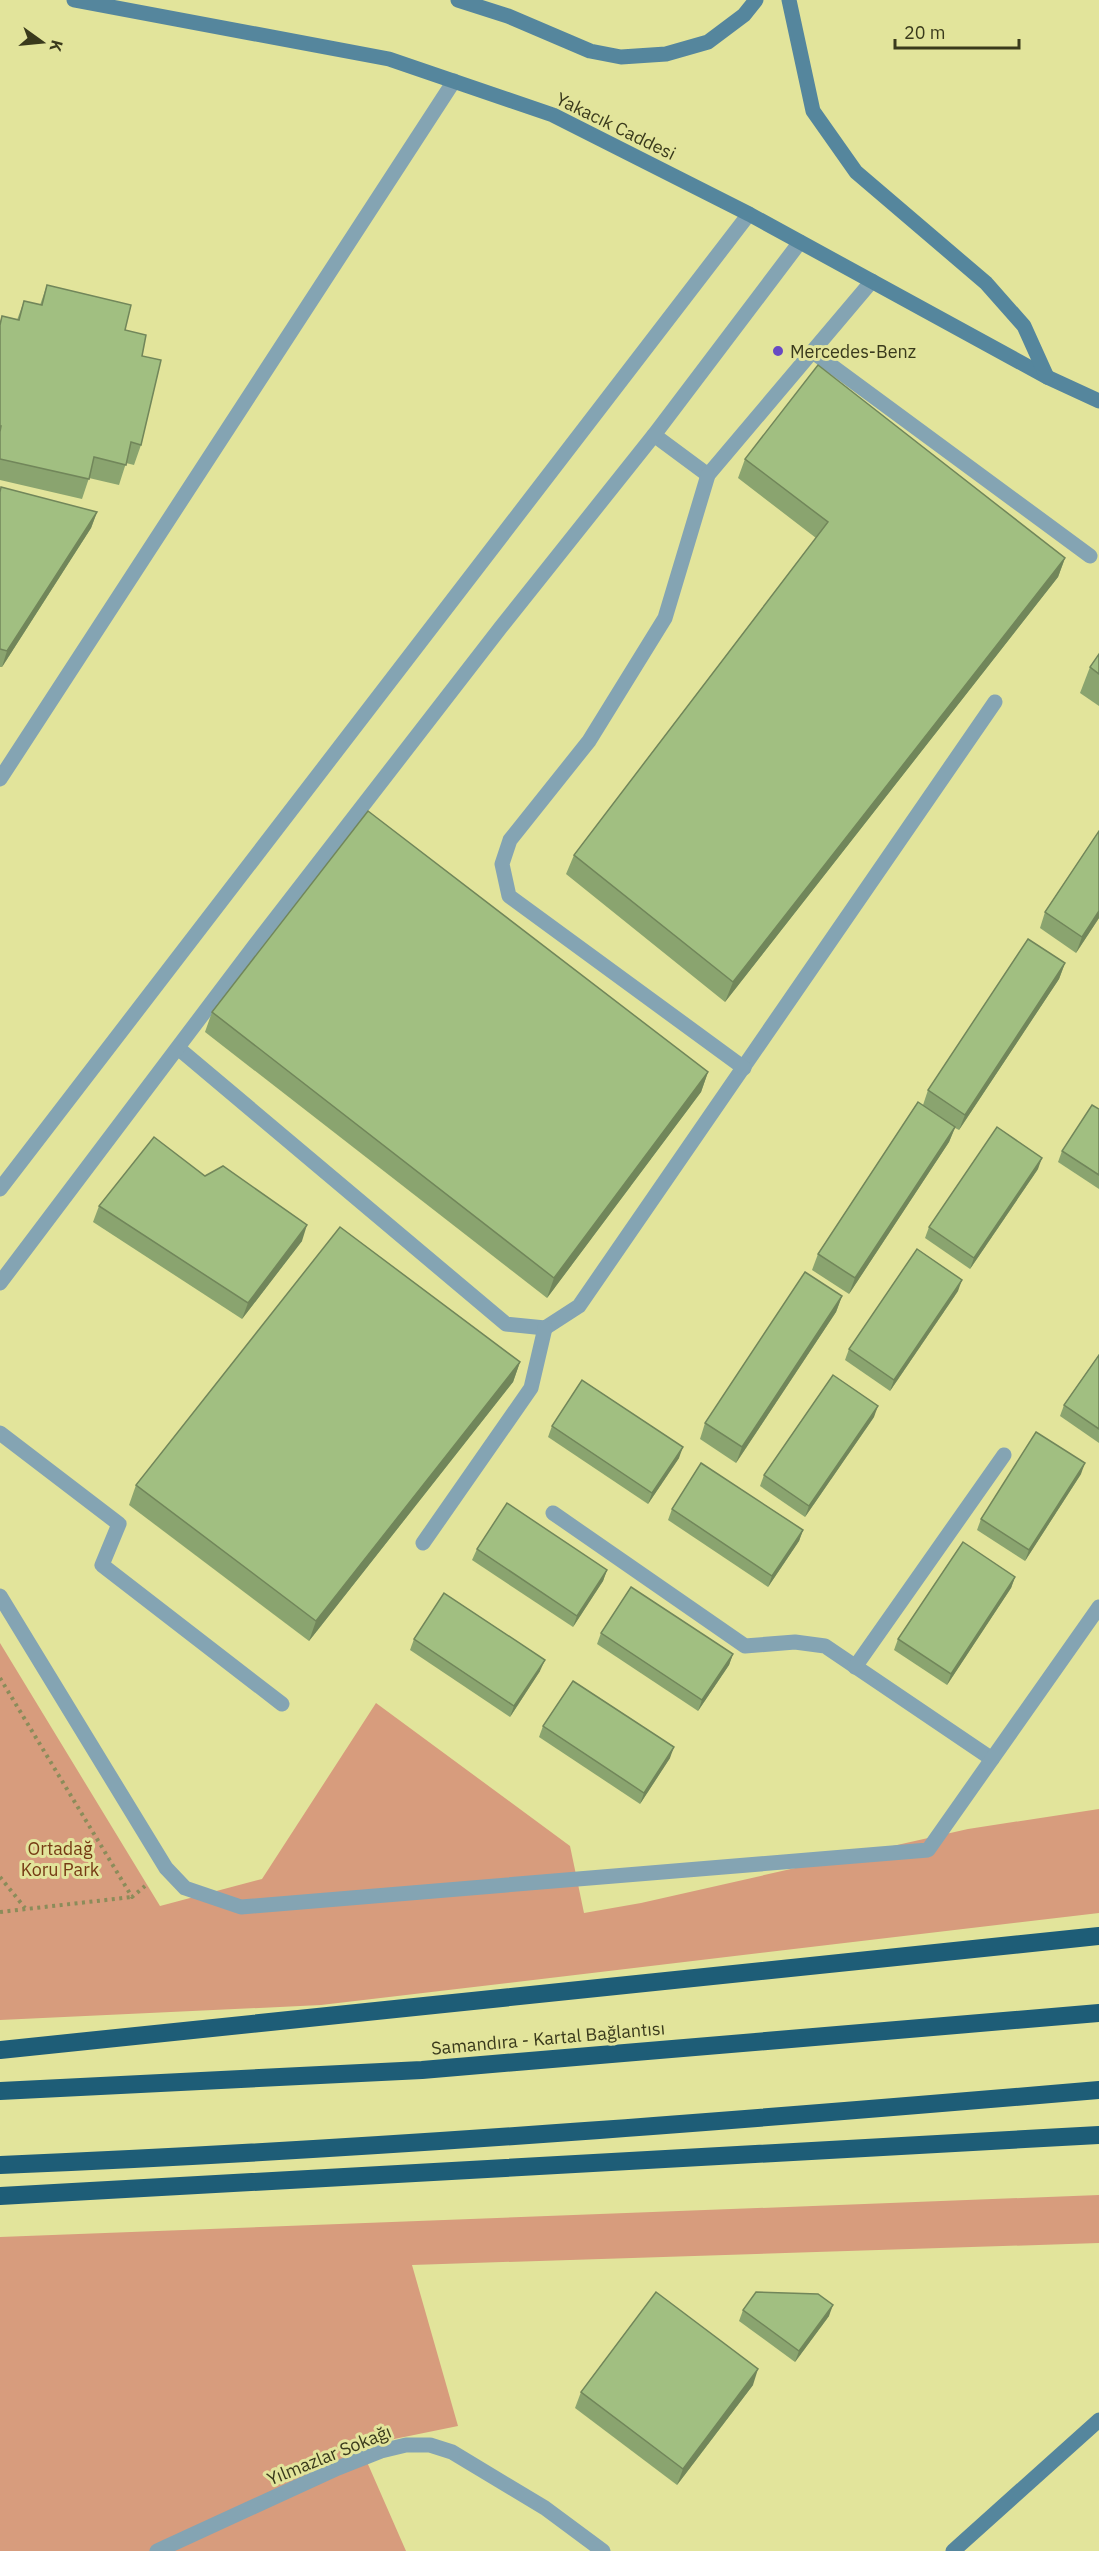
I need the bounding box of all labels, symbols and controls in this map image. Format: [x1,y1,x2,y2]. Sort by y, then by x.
north arrow [12,12,72,72]
scale bar [895,12,1020,50]
text: 20 m [904,21,946,44]
text: K [45,38,68,54]
street label: Yakacık Caddesi [552,87,680,165]
place label: Mercedes-Benz [790,340,916,363]
marker: Mercedes-Benz [771,344,785,358]
park label: Ortadağ Koru Park [21,1837,100,1881]
street label: Samandıra - Kartal Bağlantısı [430,2016,666,2060]
street label: Yılmazlar Sokağı [263,2420,395,2490]

